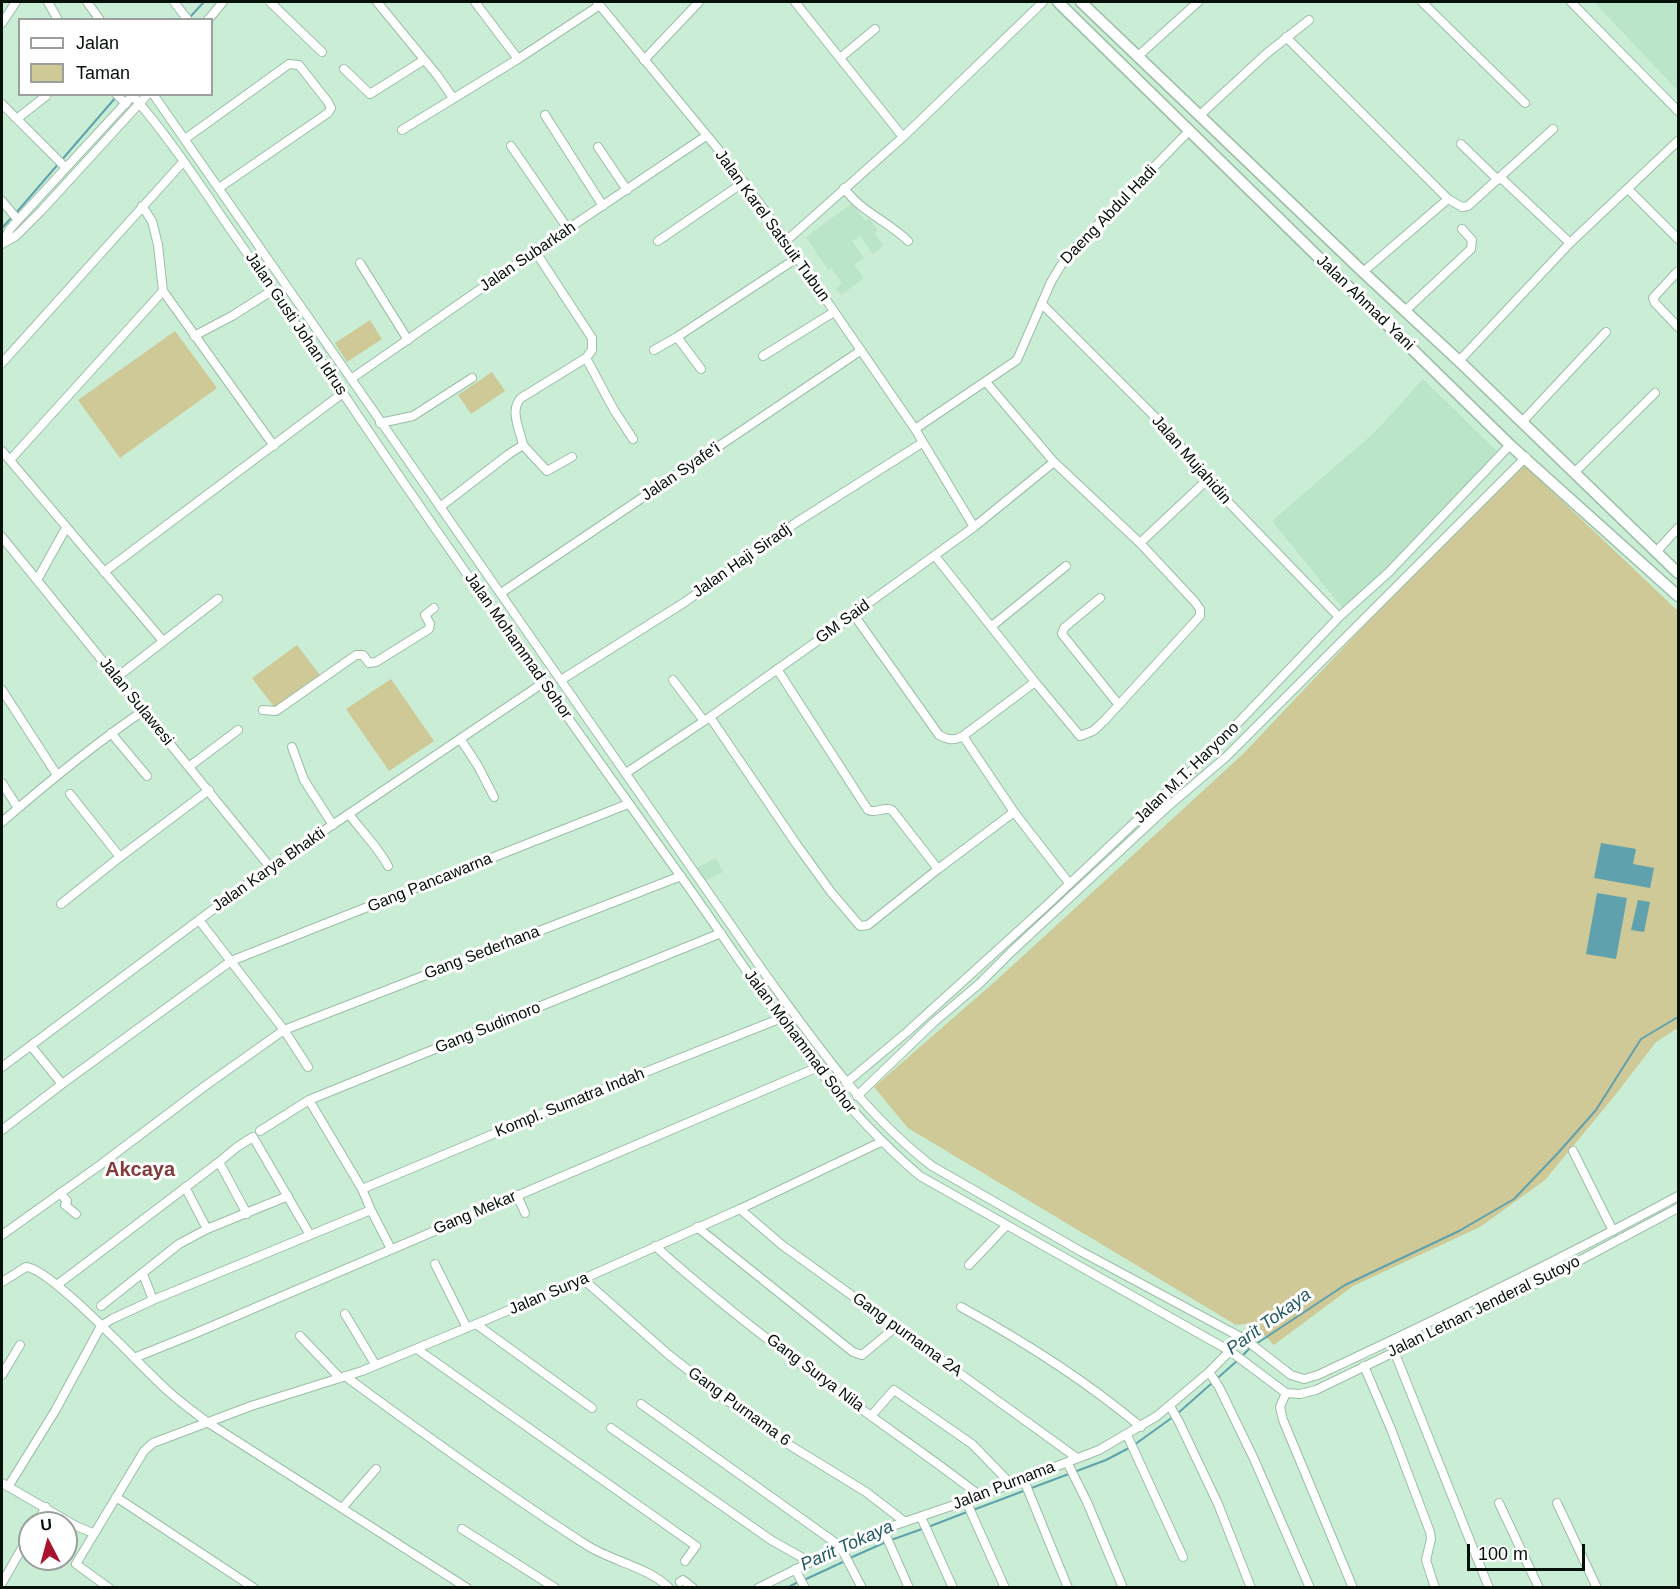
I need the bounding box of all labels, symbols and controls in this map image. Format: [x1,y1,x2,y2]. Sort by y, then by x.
legend [18,18,213,96]
text: Jalan [76,33,119,53]
text: Taman [76,63,130,83]
street label: Jalan Karel Satsuit Tubun [711,146,833,306]
street label: Daeng Abdul Hadi [1057,162,1161,268]
street label: Jalan Subarkah [477,218,579,296]
street label: Jalan Gusti Johan Idrus [241,249,351,399]
street label: Jalan Ahmad Yani [1312,251,1418,355]
street label: Jalan Mujahidin [1147,412,1235,508]
street label: Jalan Syafe'i [638,439,724,505]
street label: Jalan Haji Siradj [689,520,795,602]
street label: Jalan Mohammad Sohor [460,569,576,723]
street label: GM Said [812,596,874,648]
street label: Jalan Sulawesi [95,654,177,750]
street label: Jalan M.T. Haryono [1131,718,1243,828]
street label: Jalan Karya Bhakti [209,824,329,916]
street label: Gang Pancawarna [365,849,495,917]
street label: Gang Sederhana [422,922,542,984]
street label: Jalan Mohammad Sohor [740,967,860,1117]
street label: Gang Sudimoro [432,998,544,1058]
street label: Kompl. Sumatra Indah [493,1064,647,1142]
district label: Akcaya [105,1158,175,1182]
street label: Gang Mekar [431,1187,519,1239]
street label: Jalan Letnan Jenderal Sutoyo [1385,1252,1583,1362]
street label: Jalan Surya [506,1269,592,1319]
water label: Parit Tokaya [1222,1284,1316,1360]
street label: Gang purnama 2A [848,1289,966,1381]
street label: Gang Surya Nila [762,1330,868,1416]
street label: Gang Purnama 6 [684,1363,794,1451]
street label: Jalan Purnama [950,1458,1058,1514]
north arrow [18,1511,78,1571]
text: U [40,1516,53,1534]
water label: Parit Tokaya [797,1516,897,1576]
scale bar [1470,1532,1588,1570]
text: 100 m [1478,1544,1528,1564]

